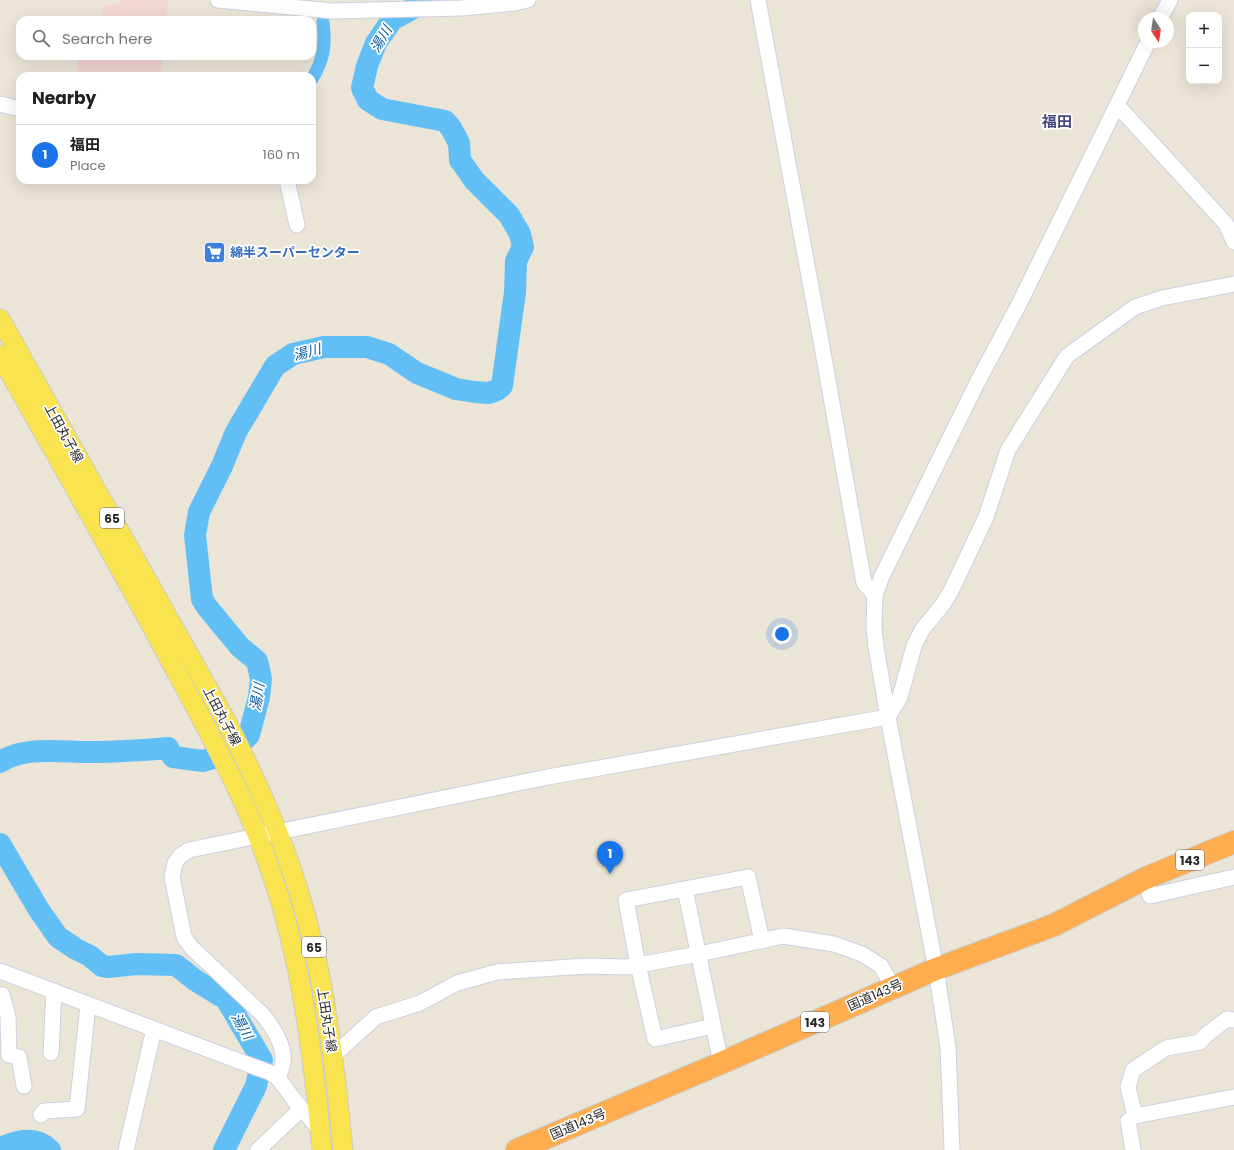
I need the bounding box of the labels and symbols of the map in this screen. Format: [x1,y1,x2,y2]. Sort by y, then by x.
north arrow [1138,12,1174,48]
water label: 湯川 [365,20,398,56]
district label: 福田 [1041,111,1072,132]
supermarket icon: 綿半スーパーセンター [201,239,227,265]
place label: 綿半スーパーセンター [230,243,360,262]
water label: 湯川 [291,338,325,365]
street label: 上田丸子線 [40,400,88,466]
road number: 65 [100,508,124,528]
your location [772,624,792,644]
water label: 湯川 [245,680,269,712]
street label: 上田丸子線 [198,683,246,749]
pin: 1 [597,841,623,874]
road number: 143 [1176,850,1204,870]
road number: 65 [302,937,326,957]
street label: 国道143号 [844,974,906,1016]
street label: 上田丸子線 [313,986,341,1054]
water label: 湯川 [226,1009,259,1045]
road number: 143 [801,1012,829,1032]
street label: 国道143号 [547,1104,609,1144]

